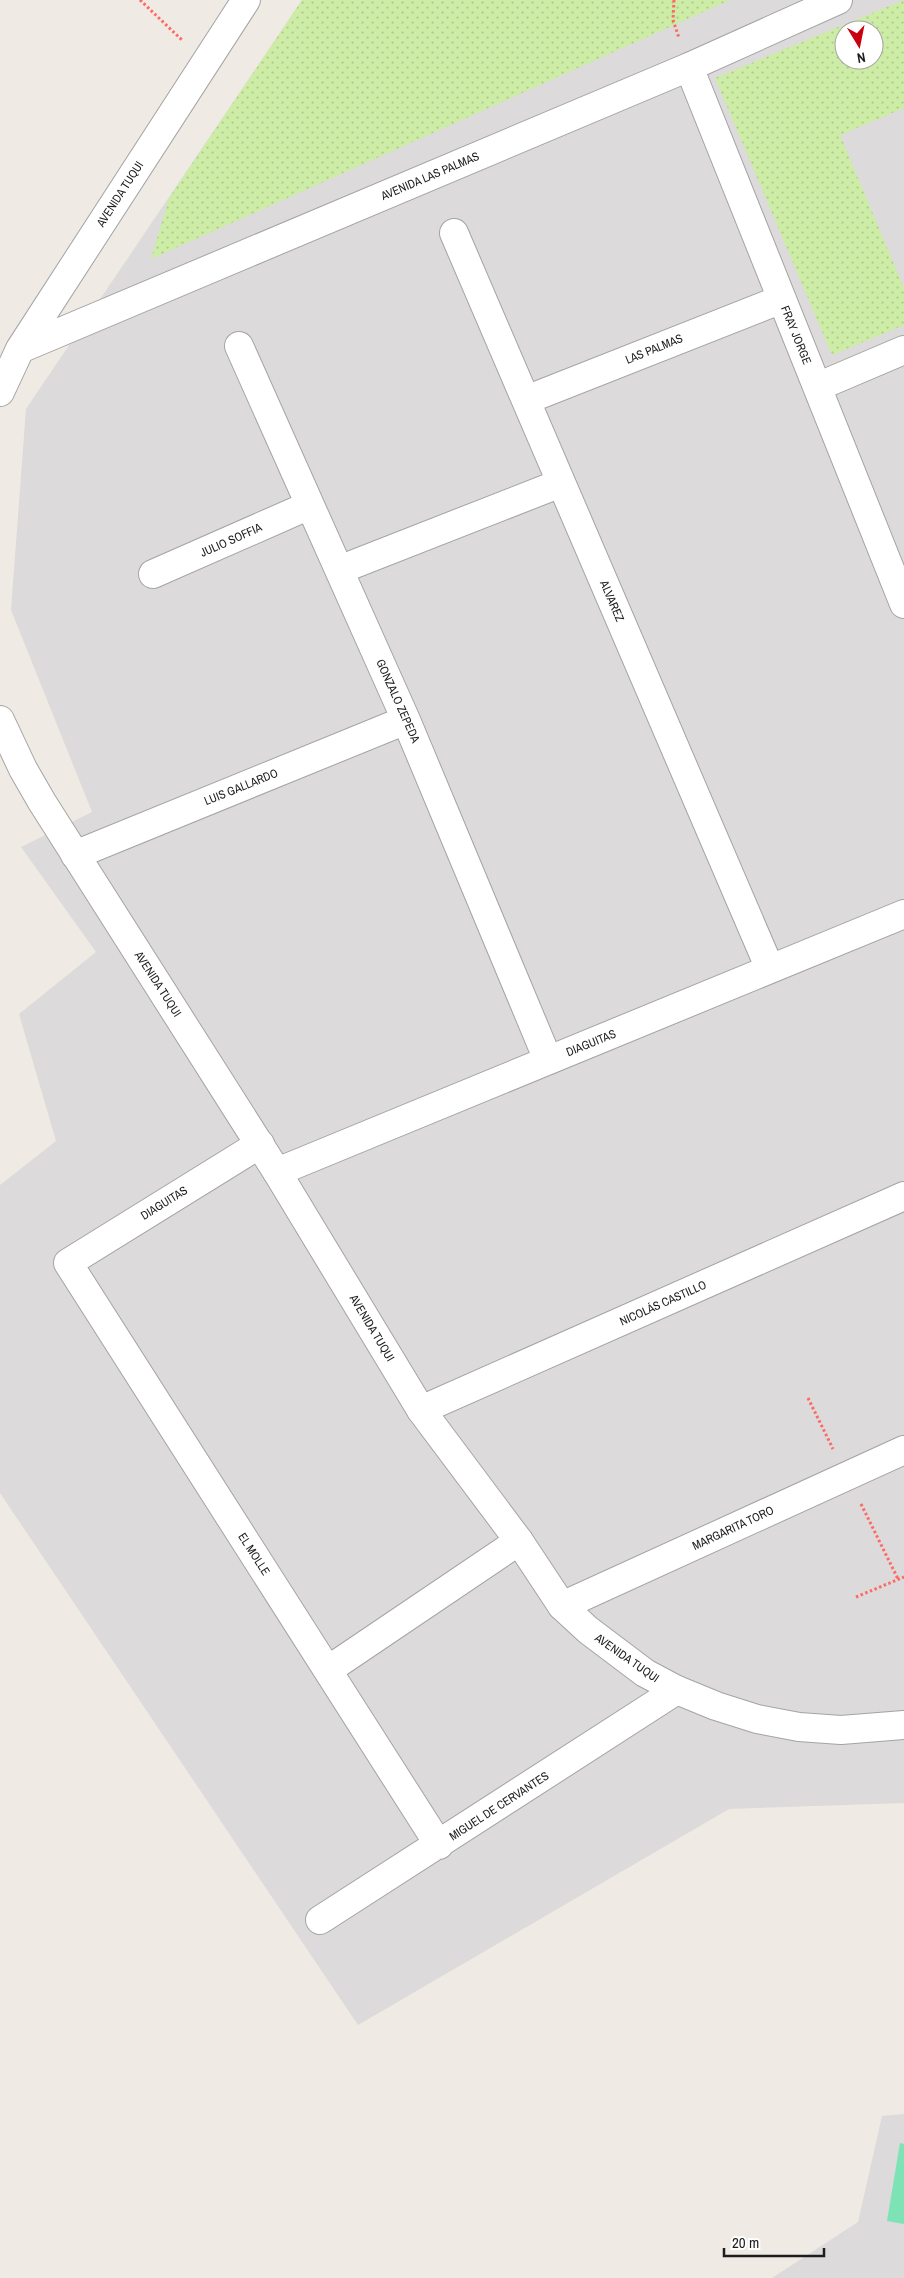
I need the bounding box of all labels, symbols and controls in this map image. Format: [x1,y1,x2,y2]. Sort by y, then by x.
north arrow [834,20,884,70]
text: N [856,48,867,67]
street label: AVENIDA LAS PALMAS [378,148,482,204]
street label: AVENIDA TUQUI [92,158,147,231]
street label: FRAY JORGE [777,303,815,367]
street label: LAS PALMAS [623,330,685,368]
street label: JULIO SOFFIA [198,519,265,561]
street label: ALVAREZ [596,577,628,624]
street label: GONZALO ZEPEDA [372,657,424,746]
street label: LUIS GALLARDO [202,765,281,809]
street label: AVENIDA TUQUI [130,947,185,1020]
street label: DIAGUITAS [564,1026,619,1060]
street label: DIAGUITAS [138,1182,191,1224]
street label: NICOLÁS CASTILLO [617,1277,709,1329]
street label: AVENIDA TUQUI [345,1291,398,1364]
street label: MARGARITA TORO [690,1502,777,1554]
street label: EL MOLLE [234,1530,274,1578]
street label: AVENIDA TUQUI [591,1629,662,1686]
street label: MIGUEL DE CERVANTES [446,1768,552,1844]
scale bar [724,2226,824,2258]
text: 20 m [732,2232,759,2253]

